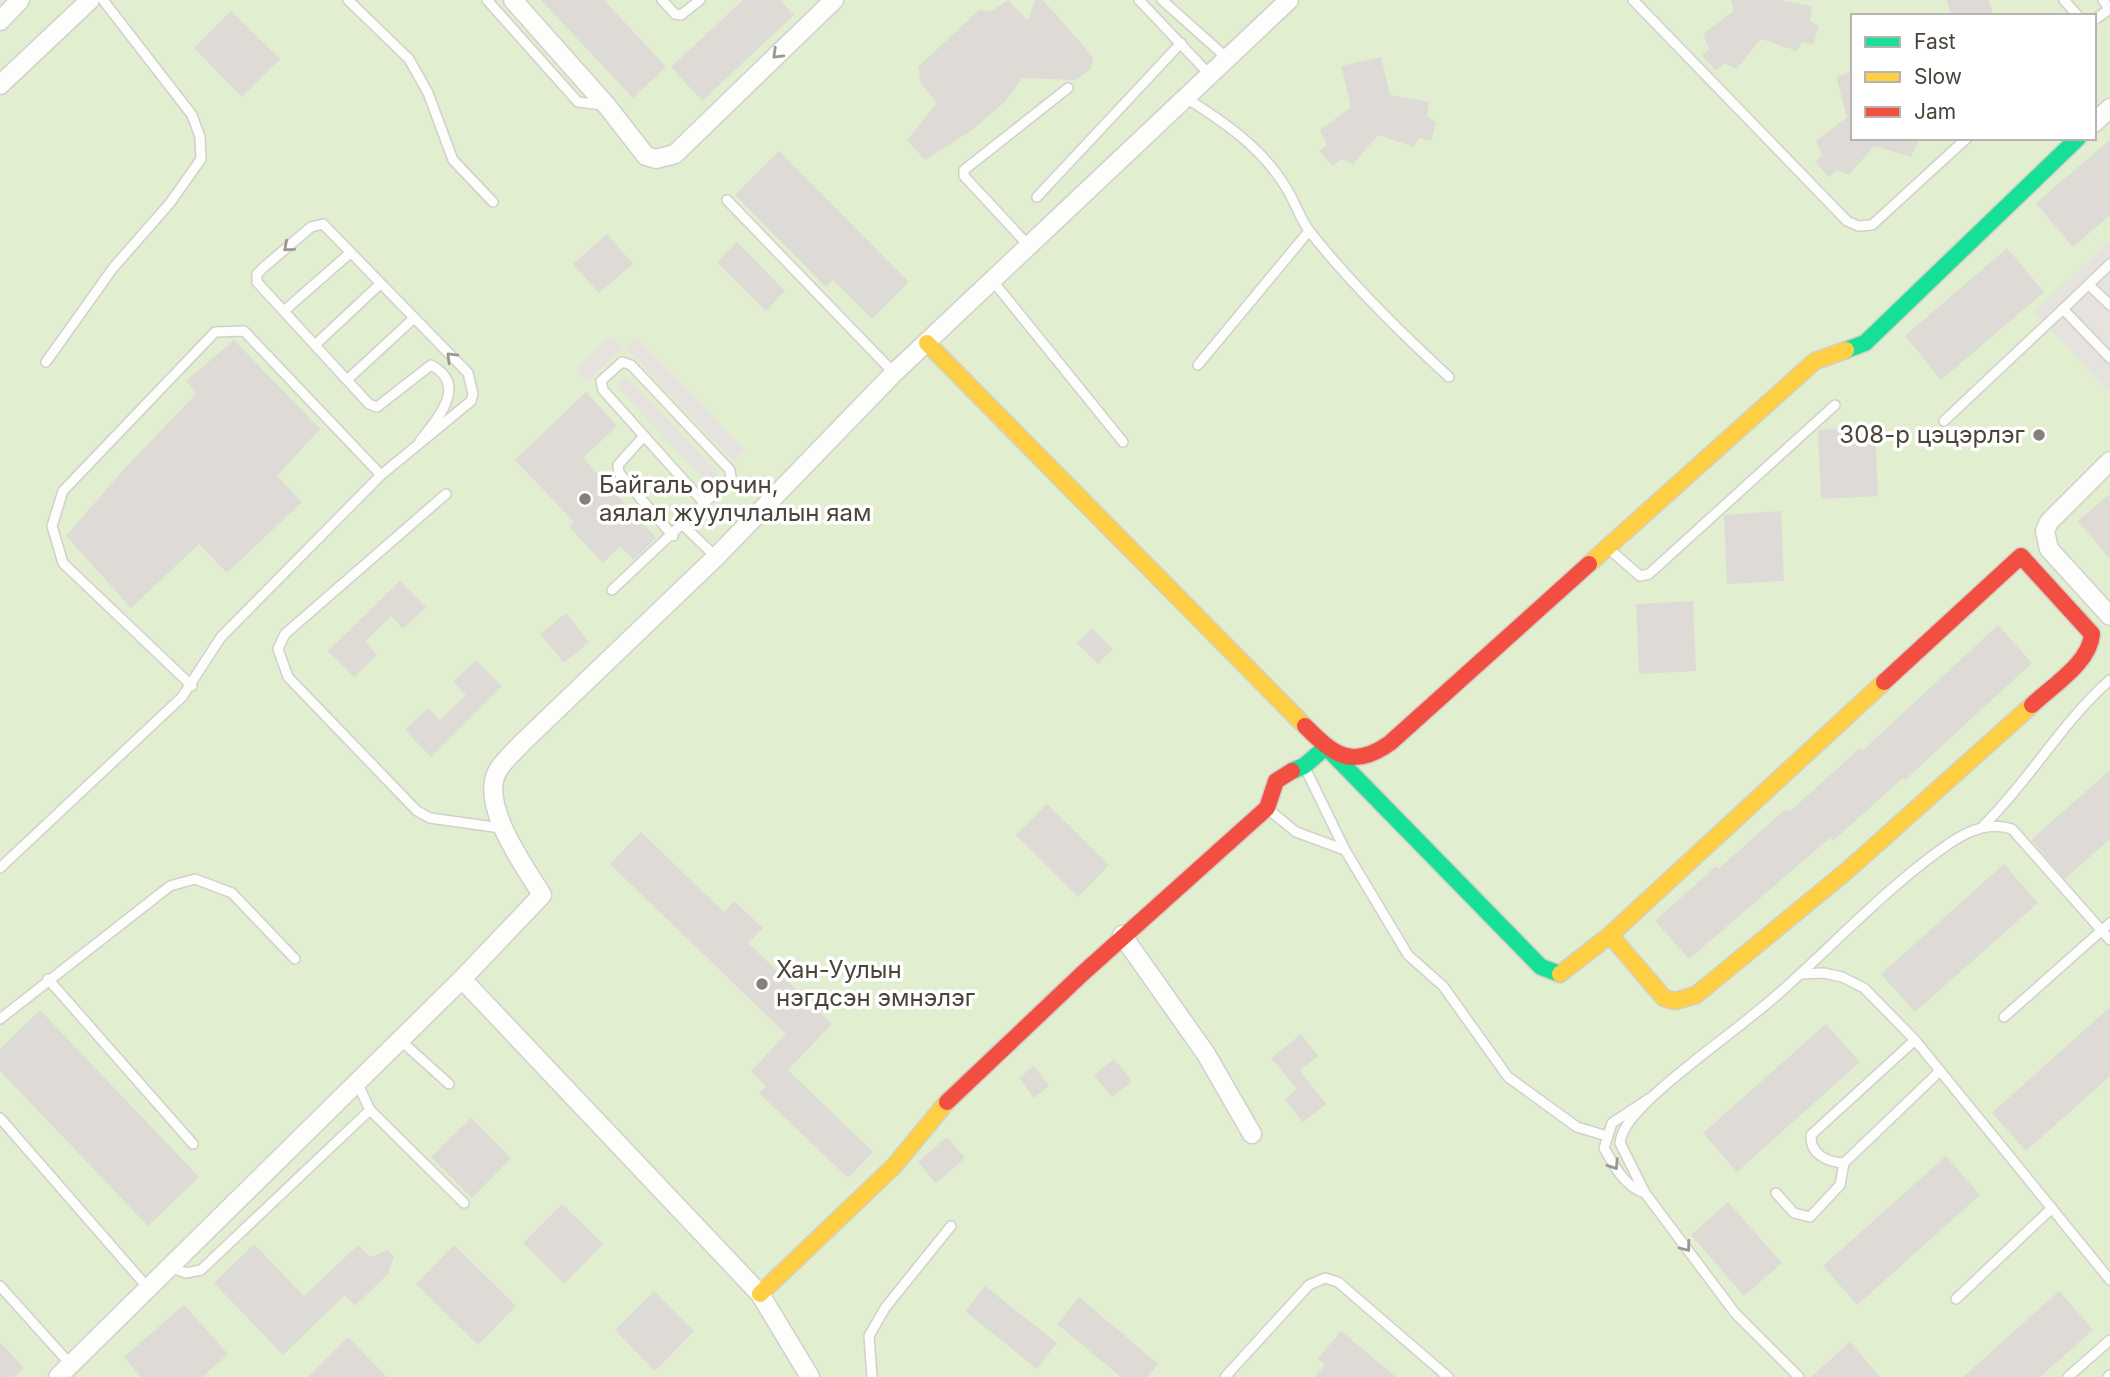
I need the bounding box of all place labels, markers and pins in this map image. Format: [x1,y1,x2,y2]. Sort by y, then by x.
place label: 308-р цэцэрлэг [1839,420,2025,449]
marker: 308-р цэцэрлэг [2031,427,2047,443]
place label: Байгаль орчин, аялал жуулчлалын яам [599,470,872,527]
marker: Байгаль орчин, аялал жуулчлалын яам [577,491,593,507]
place label: Хан-Уулын нэгдсэн эмнэлэг [776,955,975,1012]
marker: Хан-Уулын нэгдсэн эмнэлэг [754,976,770,992]

